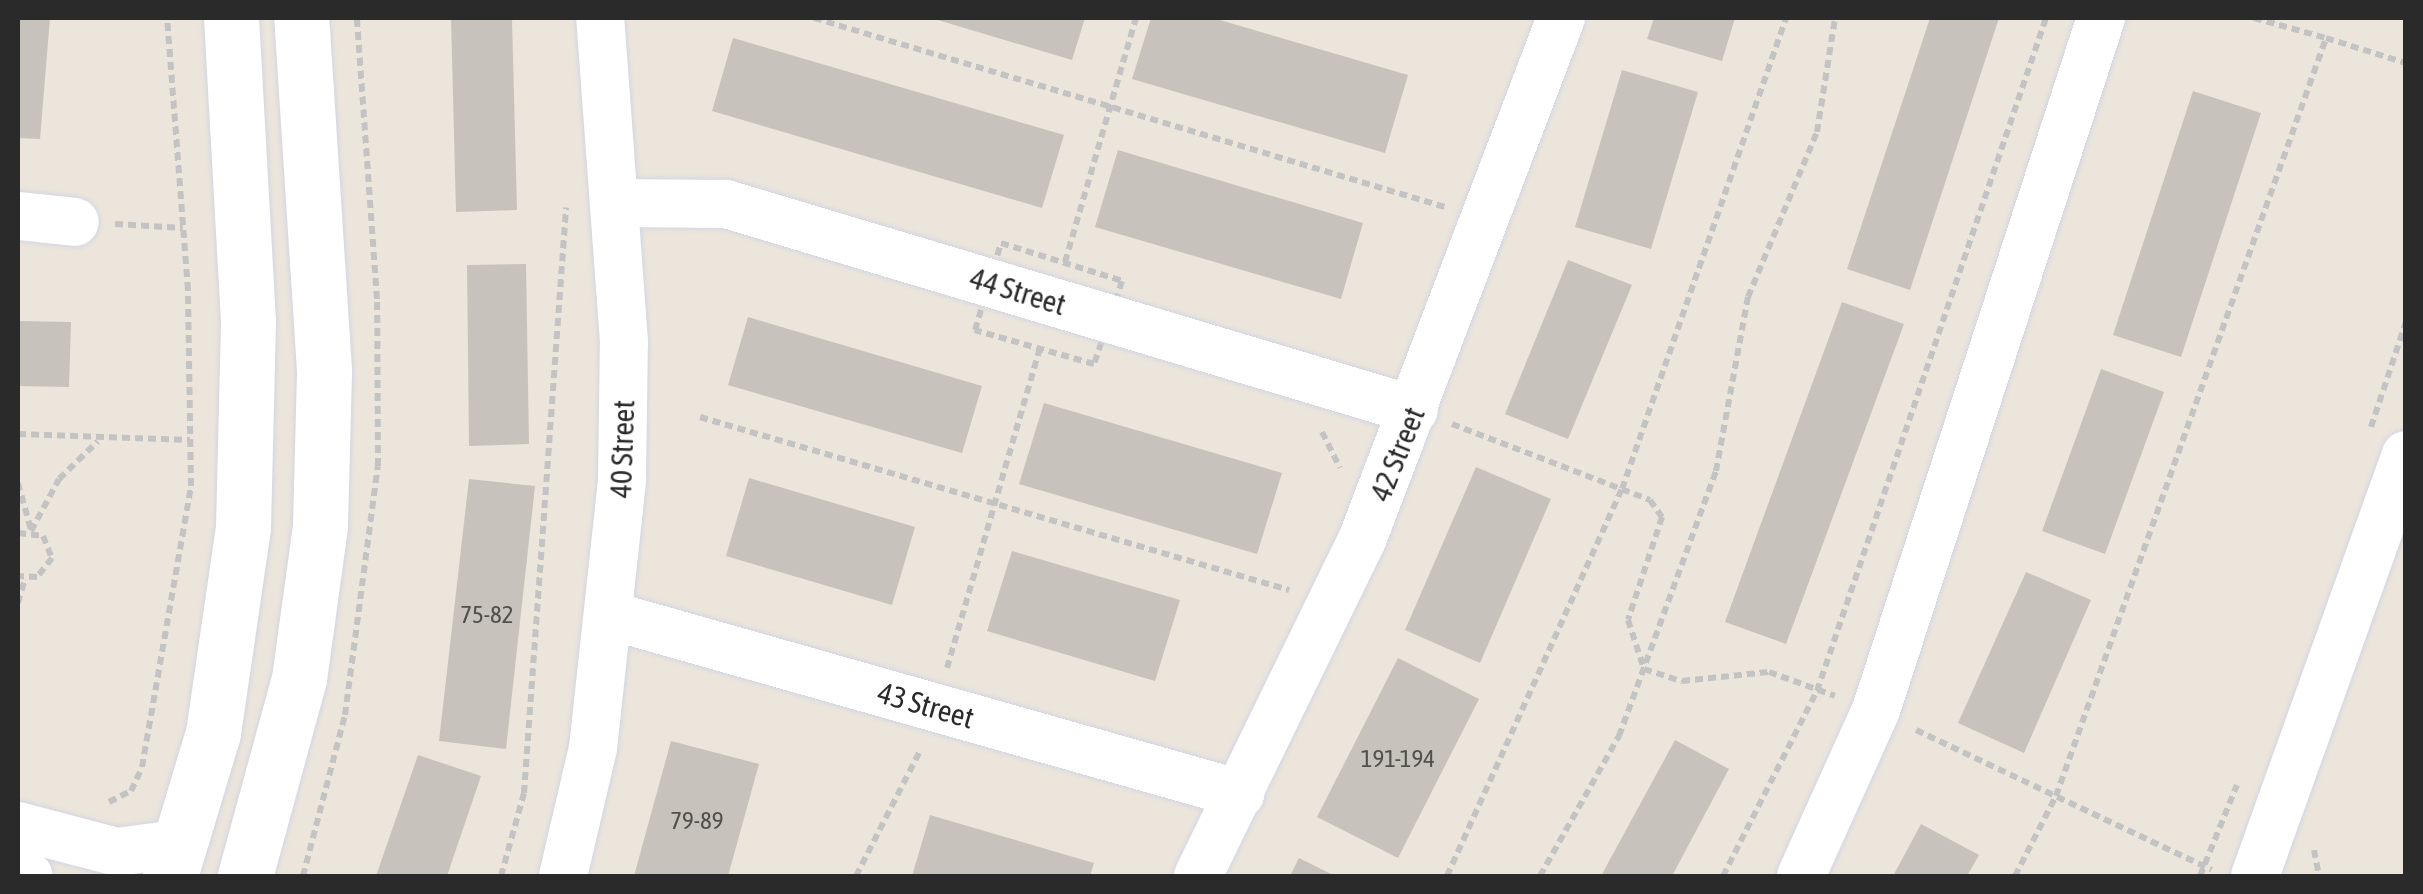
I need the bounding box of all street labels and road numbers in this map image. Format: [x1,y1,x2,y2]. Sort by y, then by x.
street label: 44 Street [966,259,1070,323]
street label: 40 Street [602,399,642,499]
street label: 42 Street [1362,402,1432,506]
street label: 43 Street [874,674,978,736]

